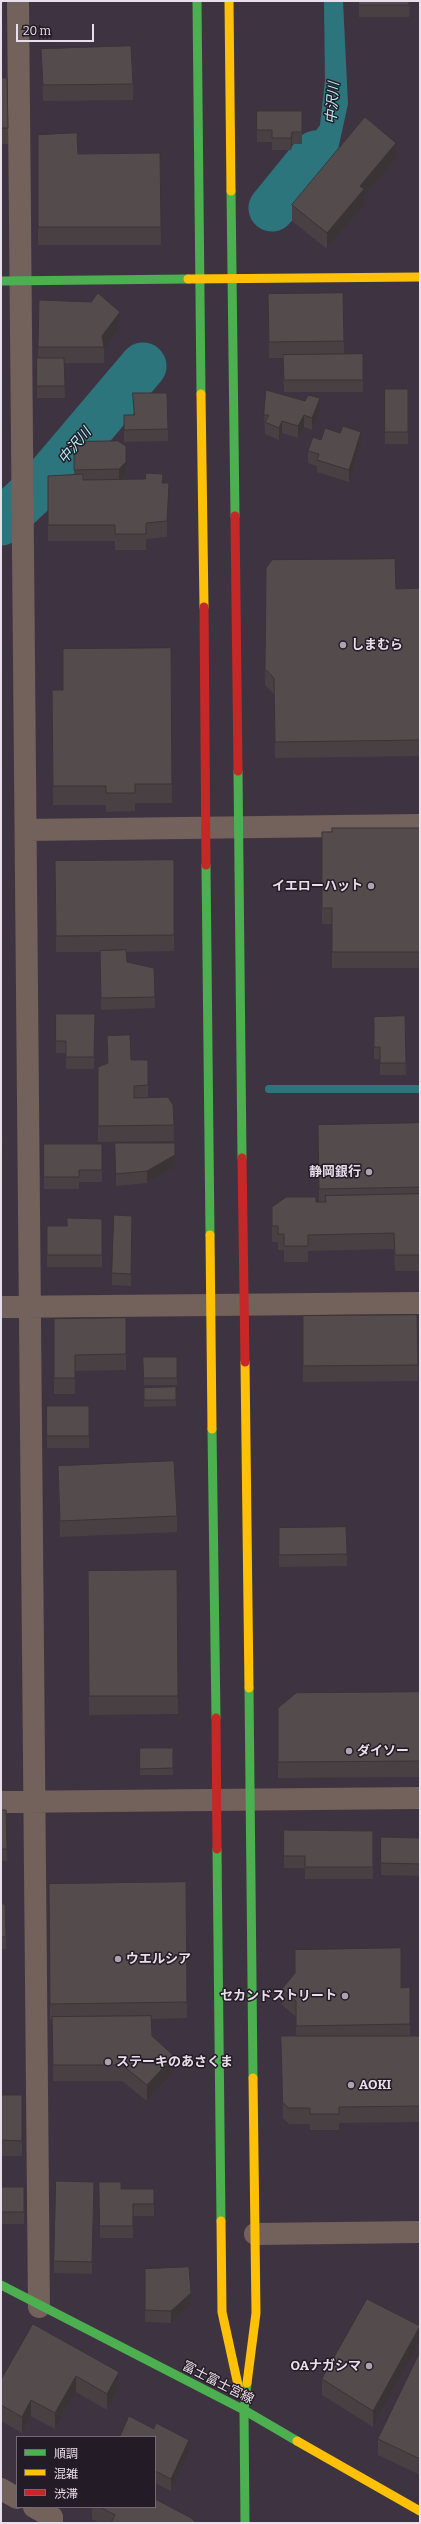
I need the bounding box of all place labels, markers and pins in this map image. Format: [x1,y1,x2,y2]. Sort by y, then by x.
place label: しまむら [351,637,403,653]
marker: しまむら [338,640,348,650]
place label: イエローハット [272,878,363,894]
marker: イエローハット [366,881,376,891]
place label: 静岡銀行 [309,1164,361,1180]
marker: 静岡銀行 [364,1167,374,1177]
place label: ダイソー [357,1743,409,1759]
marker: ダイソー [344,1746,354,1756]
place label: ウエルシア [126,1951,191,1967]
marker: ウエルシア [113,1954,123,1964]
place label: セカンドストリート [220,1988,337,2004]
marker: セカンドストリート [340,1991,350,2001]
place label: ステーキのあさくま [116,2054,233,2070]
marker: ステーキのあさくま [103,2057,113,2067]
place label: AOKI [359,2077,391,2093]
marker: AOKI [346,2080,356,2090]
place label: OAナガシマ [291,2358,361,2374]
marker: OAナガシマ [364,2361,374,2371]

